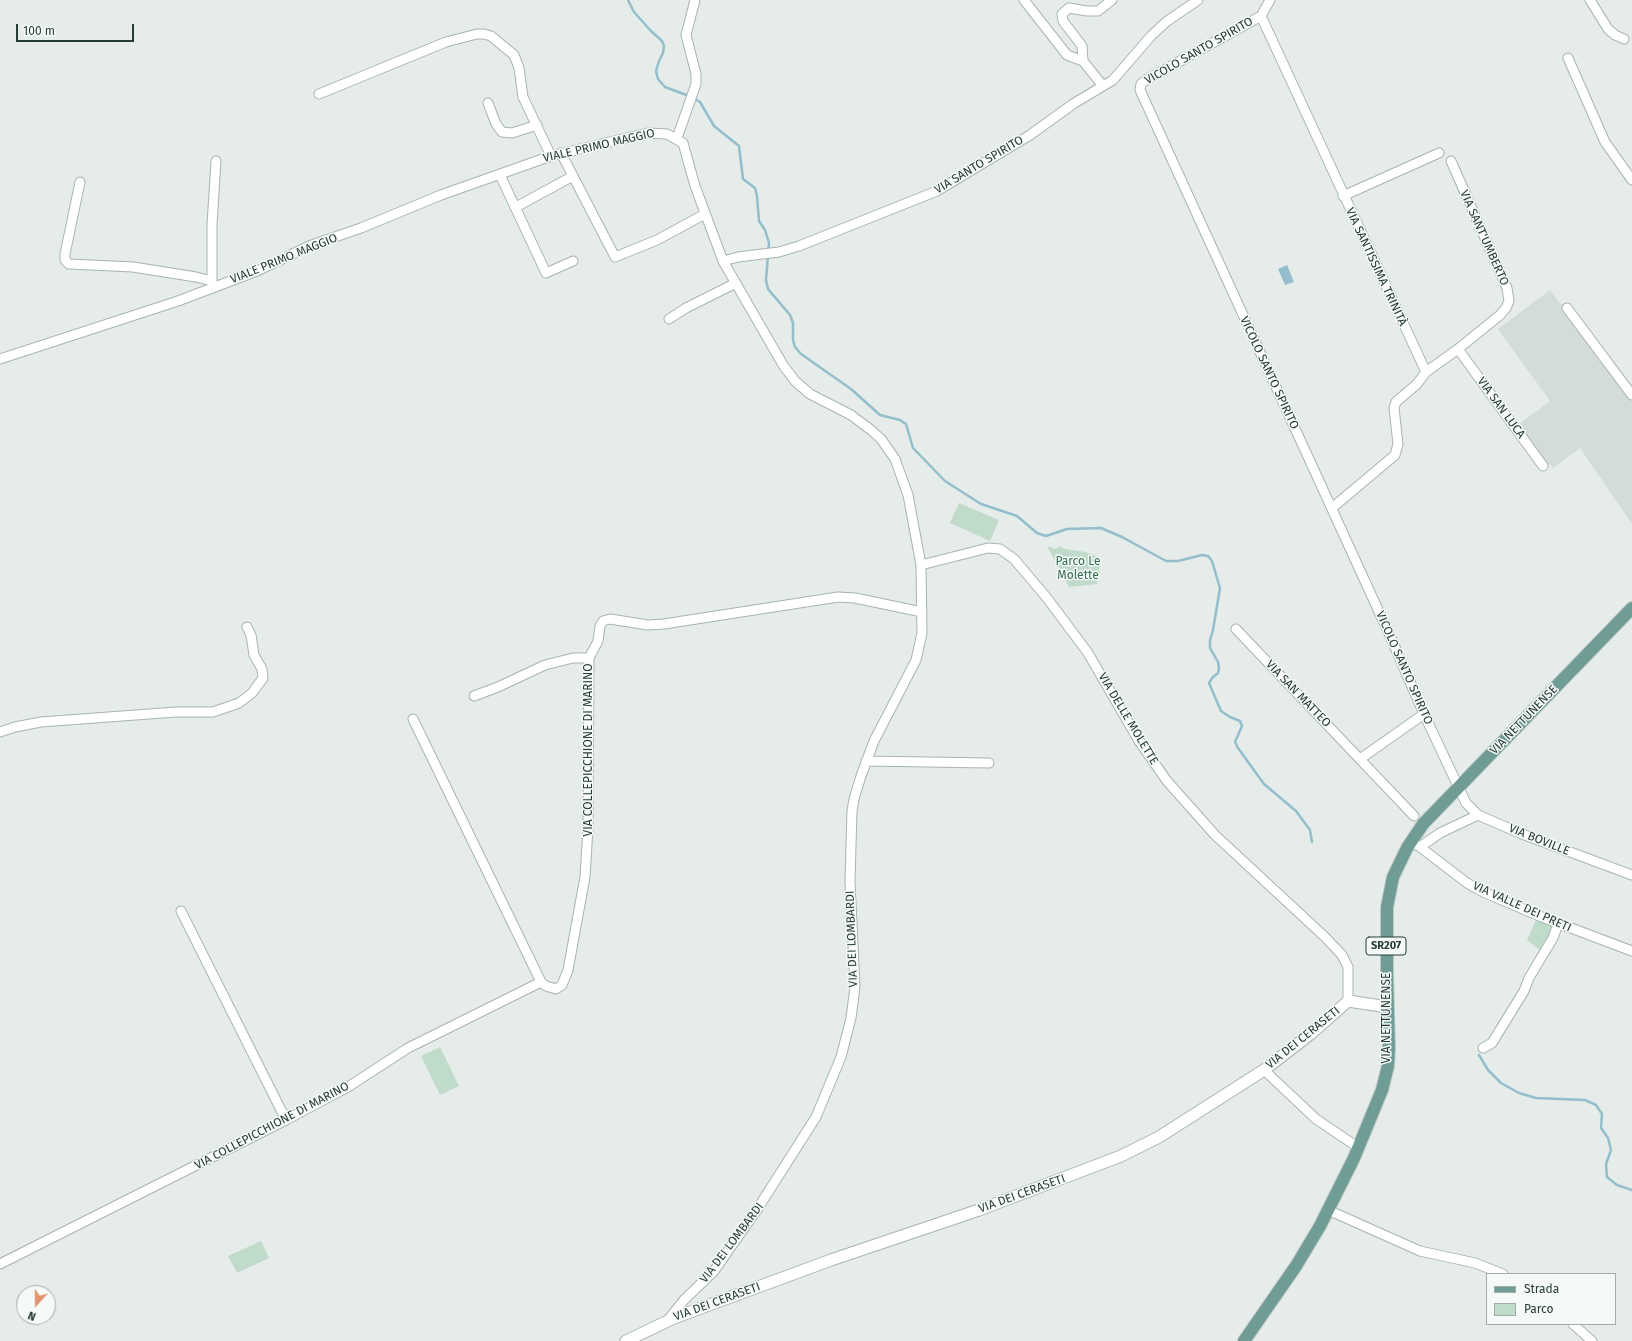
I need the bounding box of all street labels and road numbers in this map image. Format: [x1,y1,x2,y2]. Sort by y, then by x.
street label: VICOLO SANTO SPIRITO [1142,14,1256,88]
street label: VIALE PRIMO MAGGIO [542,126,656,166]
street label: VIA SANTO SPIRITO [932,133,1026,197]
street label: VIA SANT'UMBERTO [1457,188,1511,288]
street label: VIA SANTISSIMA TRINITÀ [1342,206,1410,328]
street label: VIALE PRIMO MAGGIO [228,231,340,287]
street label: VICOLO SANTO SPIRITO [1237,314,1301,432]
street label: VIA SAN LUCA [1474,375,1528,441]
street label: VICOLO SANTO SPIRITO [1372,609,1436,727]
street label: VIA SAN MATTEO [1262,657,1334,731]
street label: VIA COLLEPICCHIONE DI MARINO [582,664,596,836]
street label: VIA DELLE MOLETTE [1095,670,1161,768]
street label: VIA NETTUNENSE [1487,682,1561,758]
street label: VIA BOVILLE [1506,821,1572,859]
street label: VIA VALLE DEI PRETI [1470,879,1574,935]
street label: VIA DEI LOMBARDI [843,890,861,988]
road number: SR207 [1366,937,1406,955]
street label: VIA NETTUNENSE [1380,972,1394,1064]
street label: VIA DEI CERASETI [1263,1004,1343,1072]
street label: VIA COLLEPICCHIONE DI MARINO [192,1079,352,1173]
street label: VIA DEI CERASETI [977,1172,1067,1216]
street label: VIA DEI LOMBARDI [697,1200,767,1286]
street label: VIA DEI CERASETI [672,1280,762,1324]

